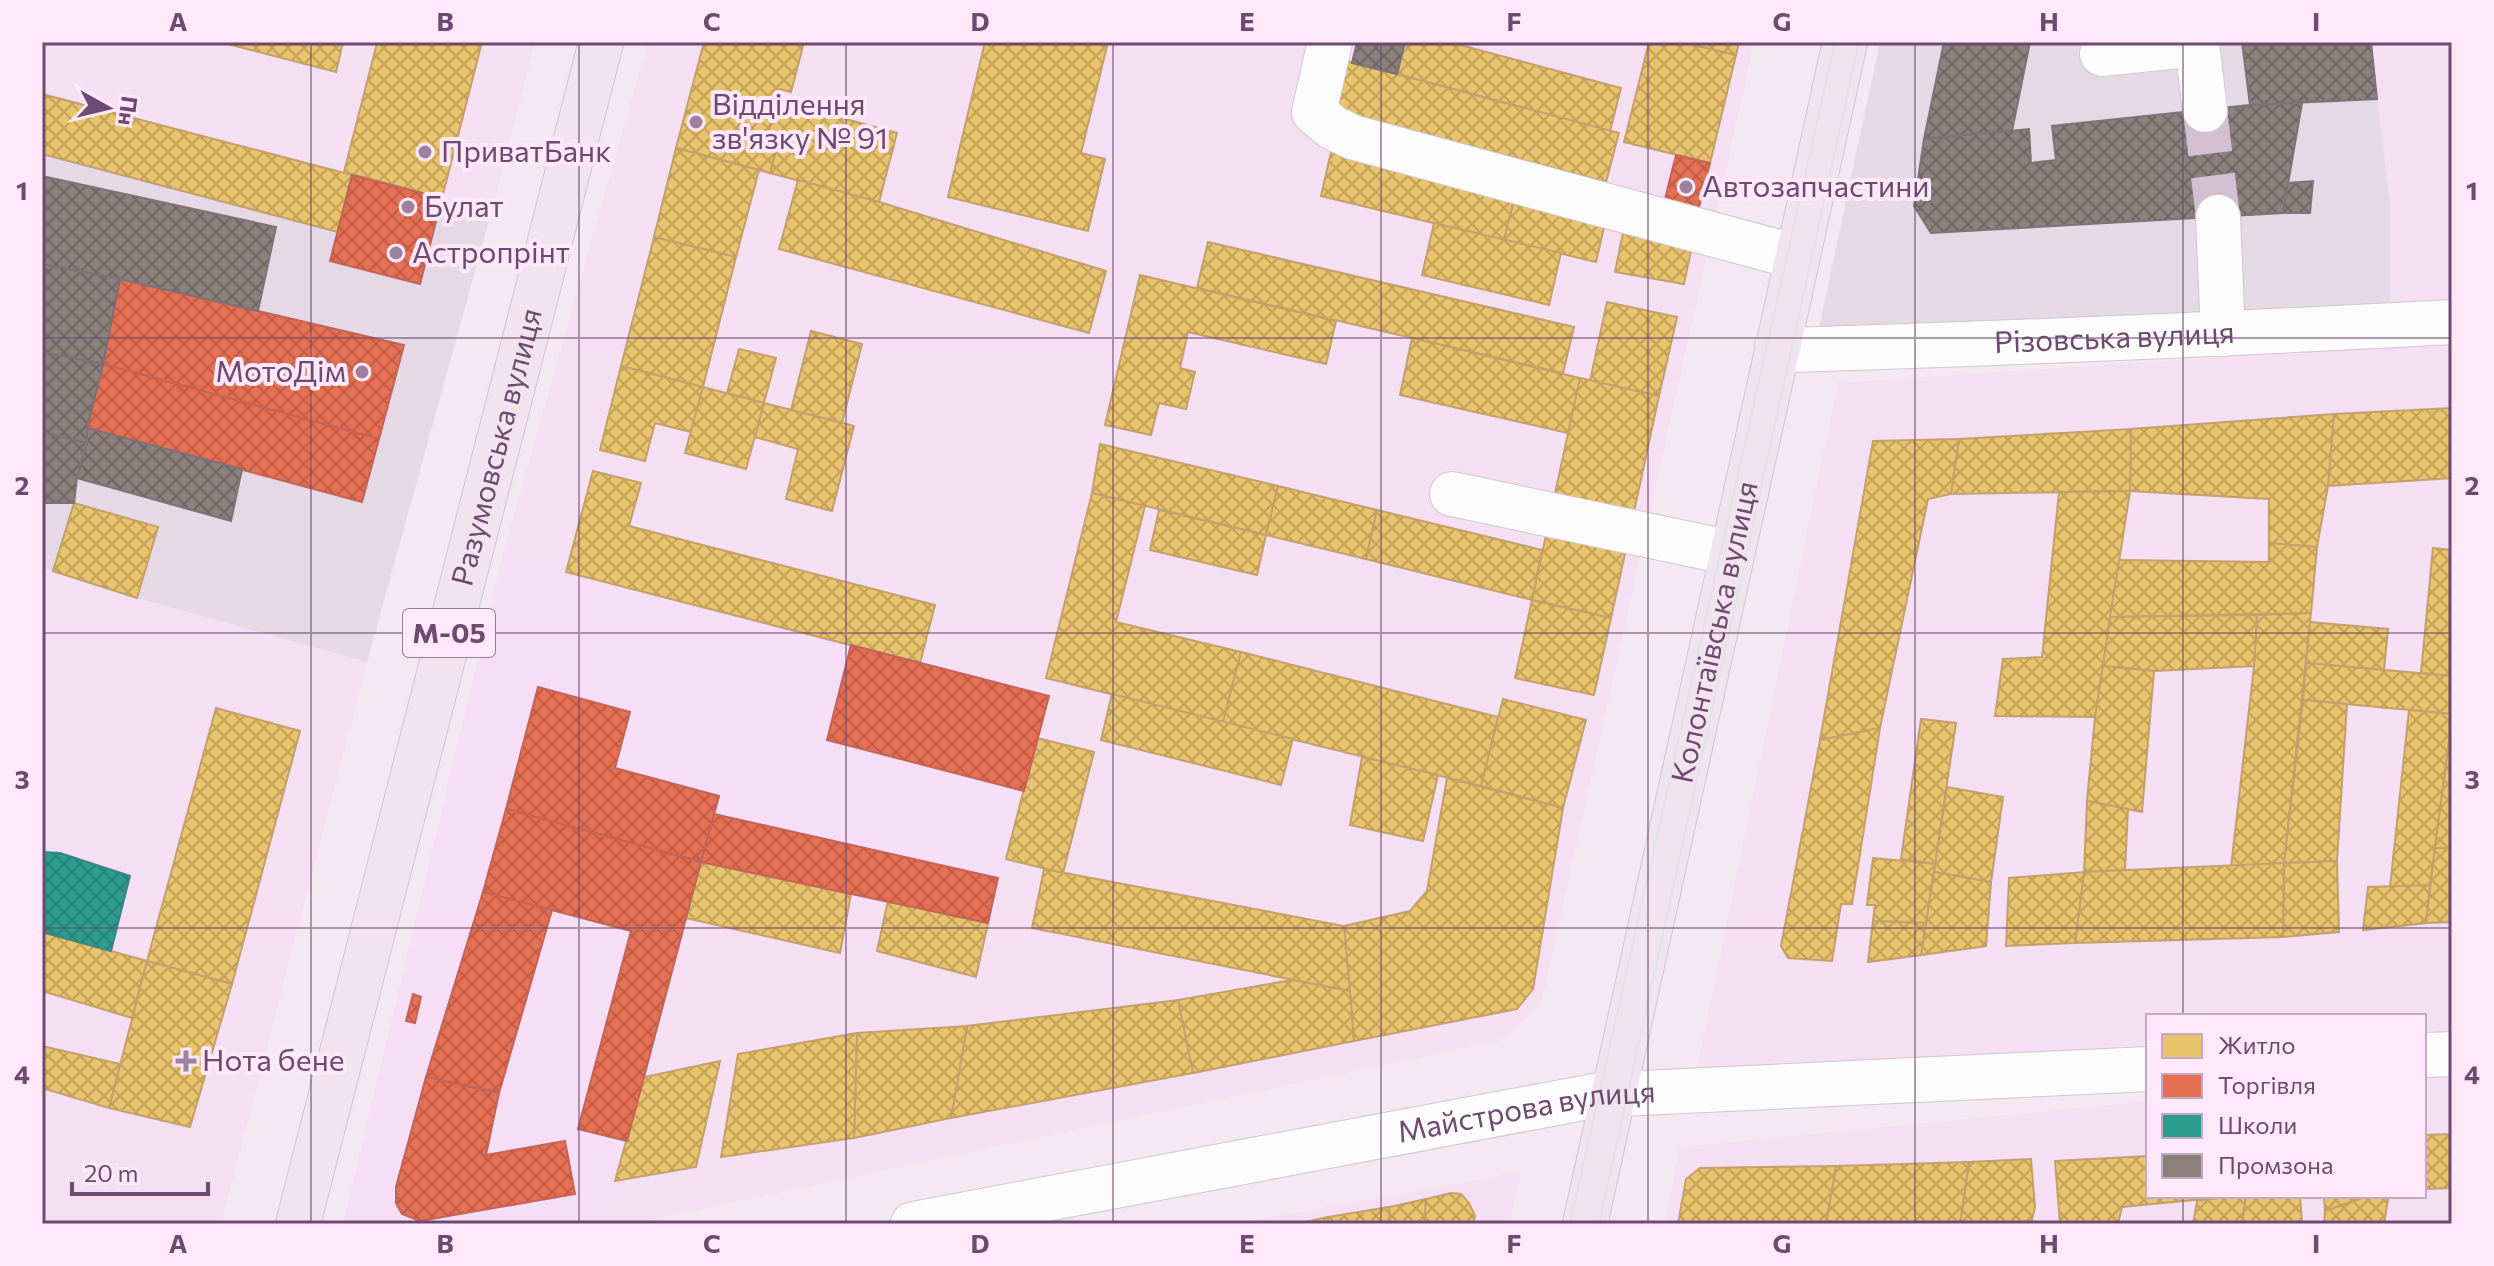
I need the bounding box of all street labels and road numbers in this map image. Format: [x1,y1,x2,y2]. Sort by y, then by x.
street label: Разумовська вулиця [441,304,548,589]
street label: Різовська вулиця [1993,312,2235,359]
street label: Колонтаївська вулиця [1662,477,1764,786]
road number: М-05 [403,609,495,657]
street label: Майстрова вулиця [1394,1071,1656,1149]

